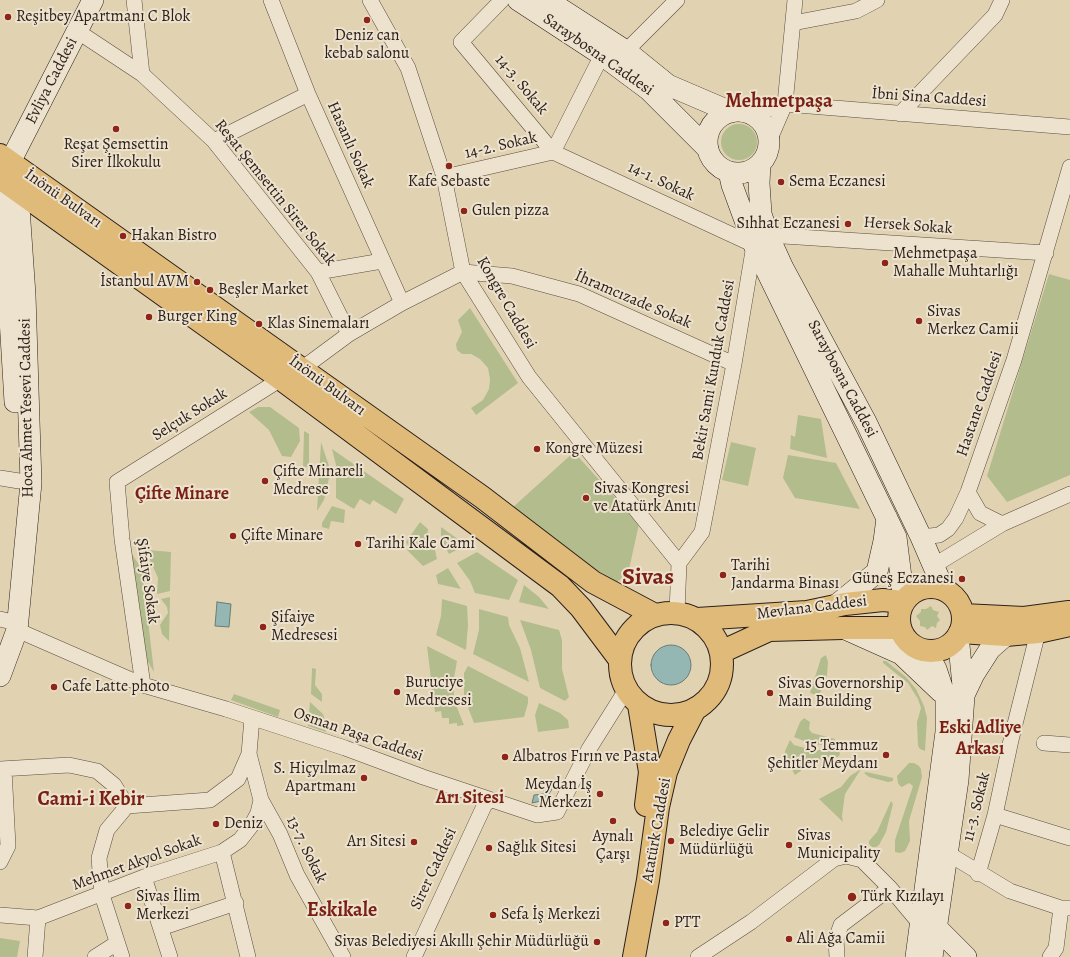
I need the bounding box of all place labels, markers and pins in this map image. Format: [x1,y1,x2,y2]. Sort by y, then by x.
place label: Reşitbey Apartmanı C Blok [16,7,190,27]
marker: Reşitbey Apartmanı C Blok [3,12,13,22]
marker: Deniz can kebab salonu [362,15,372,25]
place label: Deniz can kebab salonu [325,26,409,64]
marker: Reşat Şemsettin Sirer İlkokulu [111,124,121,134]
place label: Reşat Şemsettin Sirer İlkokulu [64,135,168,173]
marker: Kafe Sebaste [444,161,454,171]
place label: Kafe Sebaste [408,172,490,192]
place label: Sema Eczanesi [789,172,886,192]
marker: Sema Eczanesi [776,177,786,187]
place label: Gulen pizza [472,201,549,221]
marker: Gulen pizza [459,206,469,216]
place label: Sıhhat Eczanesi [736,214,840,234]
marker: Sıhhat Eczanesi [843,219,853,229]
place label: Hakan Bistro [131,226,217,246]
marker: Hakan Bistro [118,231,128,241]
place label: Mehmetpaşa Mahalle Muhtarlığı [893,244,1018,282]
marker: Mehmetpaşa Mahalle Muhtarlığı [880,258,890,268]
place label: İstanbul AVM [100,272,189,292]
marker: İstanbul AVM [192,277,202,287]
place label: Beşler Market [218,280,308,300]
marker: Beşler Market [205,285,215,295]
place label: Sivas Merkez Camii [927,302,1019,340]
place label: Burger King [157,307,237,327]
marker: Burger King [144,312,154,322]
place label: Klas Sinemaları [267,314,370,334]
marker: Sivas Merkez Camii [914,316,924,326]
marker: Klas Sinemaları [254,319,264,329]
place label: Kongre Müzesi [545,439,643,459]
marker: Kongre Müzesi [532,444,542,454]
place label: Çifte Minareli Medrese [273,462,364,500]
marker: Çifte Minareli Medrese [260,476,270,486]
place label: Sivas Kongresi ve Atatürk Anıtı [594,479,697,517]
marker: Sivas Kongresi ve Atatürk Anıtı [581,493,591,503]
place label: Çifte Minare [241,526,323,546]
marker: Çifte Minare [228,531,238,541]
place label: Tarihi Kale Cami [366,534,475,554]
marker: Tarihi Kale Cami [353,539,363,549]
place label: Tarihi Jandarma Binası [731,556,839,594]
place label: Güneş Eczanesi [852,569,954,589]
marker: Tarihi Jandarma Binası [718,570,728,580]
marker: Güneş Eczanesi [957,574,967,584]
place label: Şifaiye Medresesi [271,608,338,646]
marker: Şifaiye Medresesi [258,622,268,632]
place label: Buruciye Medresesi [405,673,472,711]
place label: Sivas Governorship Main Building [778,674,904,712]
place label: Cafe Latte photo [62,677,169,697]
marker: Cafe Latte photo [49,682,59,692]
marker: Buruciye Medresesi [392,687,402,697]
marker: Sivas Governorship Main Building [765,688,775,698]
place label: 15 Temmuz Şehitler Meydanı [767,736,878,774]
place label: Albatros Fırın ve Pasta [513,747,658,767]
marker: 15 Temmuz Şehitler Meydanı [881,750,891,760]
marker: Albatros Fırın ve Pasta [500,752,510,762]
place label: S. Hiçyılmaz Apartmanı [274,759,356,797]
marker: S. Hiçyılmaz Apartmanı [359,773,369,783]
place label: Meydan İş Merkezi [525,775,592,813]
marker: Meydan İş Merkezi [595,789,605,799]
place label: Deniz [224,814,263,834]
marker: Aynalı Çarşı [608,816,618,826]
marker: Deniz [211,819,221,829]
place label: Belediye Gelir Müdürlüğü [679,822,769,860]
place label: Sivas Municipality [797,826,880,864]
place label: Aynalı Çarşı [593,827,633,865]
place label: Arı Sitesi [347,832,406,852]
marker: Belediye Gelir Müdürlüğü [666,836,676,846]
marker: Arı Sitesi [409,837,419,847]
place label: Sağlık Sitesi [497,838,576,858]
marker: Sivas Municipality [784,840,794,850]
marker: Sağlık Sitesi [484,843,494,853]
place label: Sivas İlim Merkezi [136,887,200,925]
place label: Türk Kızılayı [861,887,944,907]
marker: Türk Kızılayı [846,891,858,903]
marker: Sivas İlim Merkezi [123,901,133,911]
place label: Sefa İş Merkezi [501,905,600,925]
marker: Sefa İş Merkezi [488,910,498,920]
place label: PTT [674,913,700,933]
marker: PTT [661,918,671,928]
place label: Ali Ağa Camii [797,929,885,949]
place label: Sivas Belediyesi Akıllı Şehir Müdürlüğü [334,932,589,952]
marker: Ali Ağa Camii [784,934,794,944]
marker: Sivas Belediyesi Akıllı Şehir Müdürlüğü [592,937,602,947]

